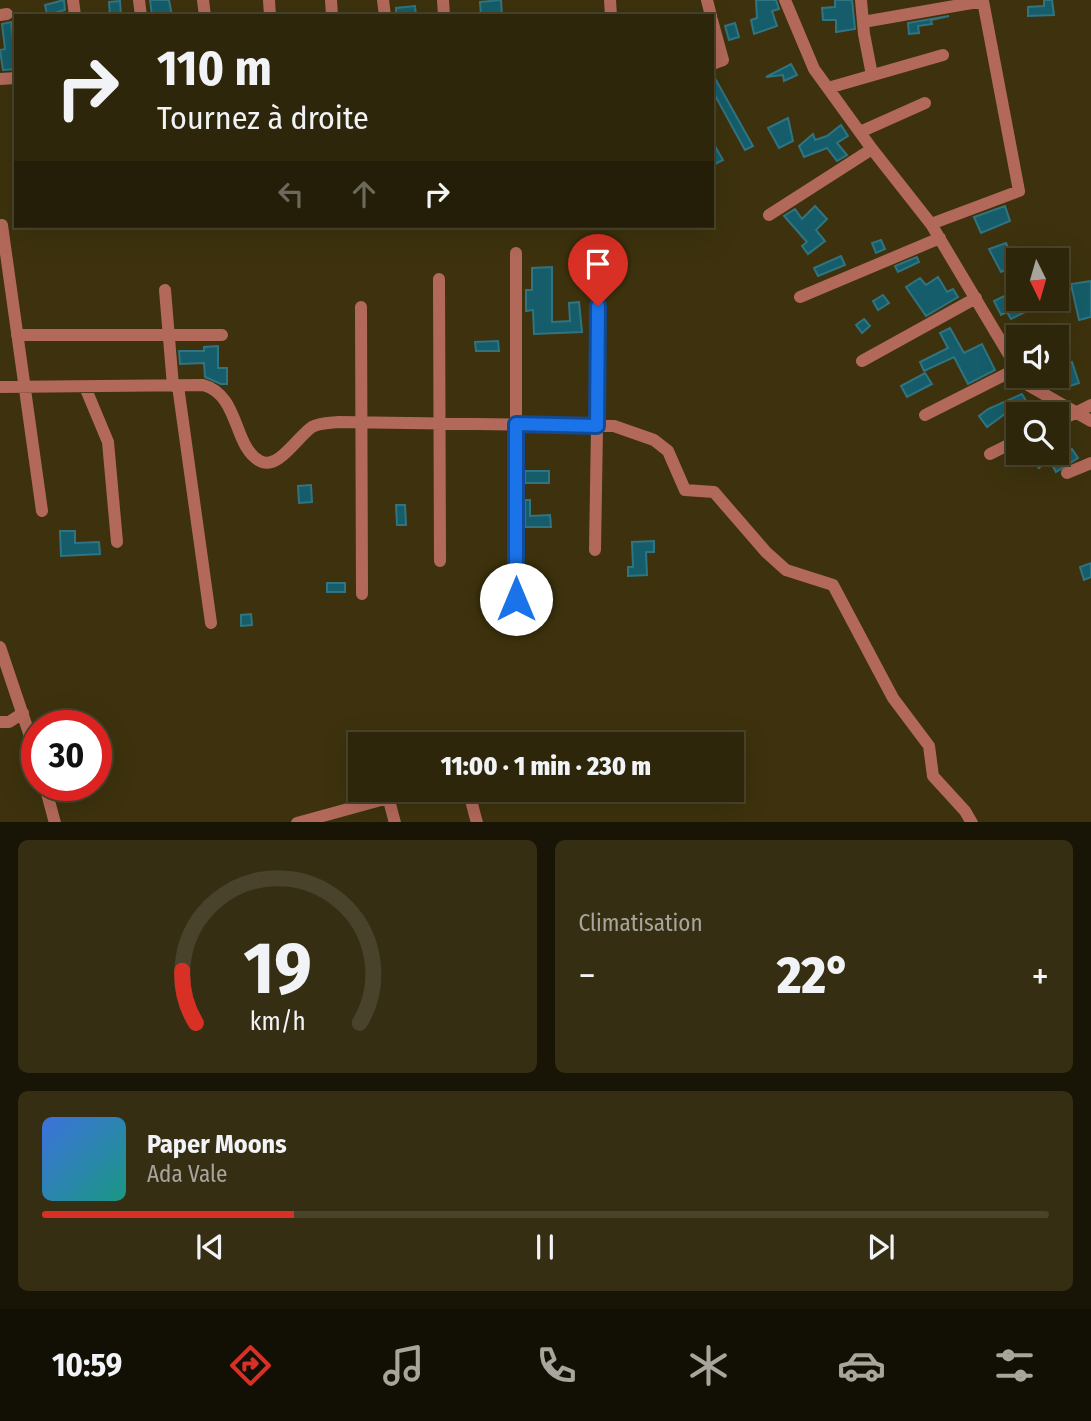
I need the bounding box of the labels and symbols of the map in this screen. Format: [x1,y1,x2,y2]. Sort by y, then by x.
pin [568,234,628,306]
north arrow [1006,248,1069,312]
position arrow [479,562,553,636]
speed limit sign: 30 [21,710,112,801]

